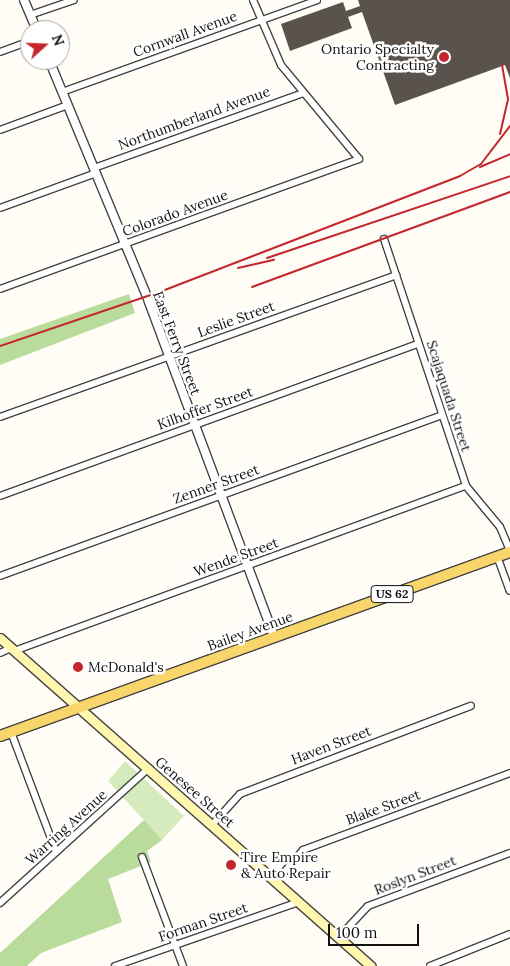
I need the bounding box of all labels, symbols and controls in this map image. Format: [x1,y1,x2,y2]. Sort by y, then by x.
street label: Cornwall Avenue [131,7,239,61]
north arrow [20,20,70,70]
text: N [48,32,68,48]
place label: Ontario Specialty Contracting [321,41,434,74]
marker: Ontario Specialty Contracting [438,51,450,63]
street label: Northumberland Avenue [116,83,272,153]
street label: Colorado Avenue [120,186,230,240]
street label: East Ferry Street [150,289,204,397]
street label: Leslie Street [195,297,277,341]
street label: Scajaquada Street [423,338,475,454]
street label: Kilhoffer Street [155,383,255,433]
street label: Zenner Street [171,461,261,507]
street label: Wende Street [191,534,281,580]
road number: US 62 [370,584,414,604]
street label: Bailey Avenue [205,608,295,654]
place label: McDonald's [88,659,164,675]
marker: McDonald's [72,661,84,673]
street label: Haven Street [289,722,373,768]
street label: Genesee Street [152,753,238,831]
street label: Warring Avenue [22,786,110,868]
street label: Blake Street [343,786,423,828]
place label: Tire Empire & Auto Repair [241,849,331,882]
street label: Roslyn Street [372,852,458,898]
marker: Tire Empire & Auto Repair [225,859,237,871]
street label: Forman Street [156,899,250,945]
scale bar [330,914,421,946]
text: 100 m [336,923,377,942]

